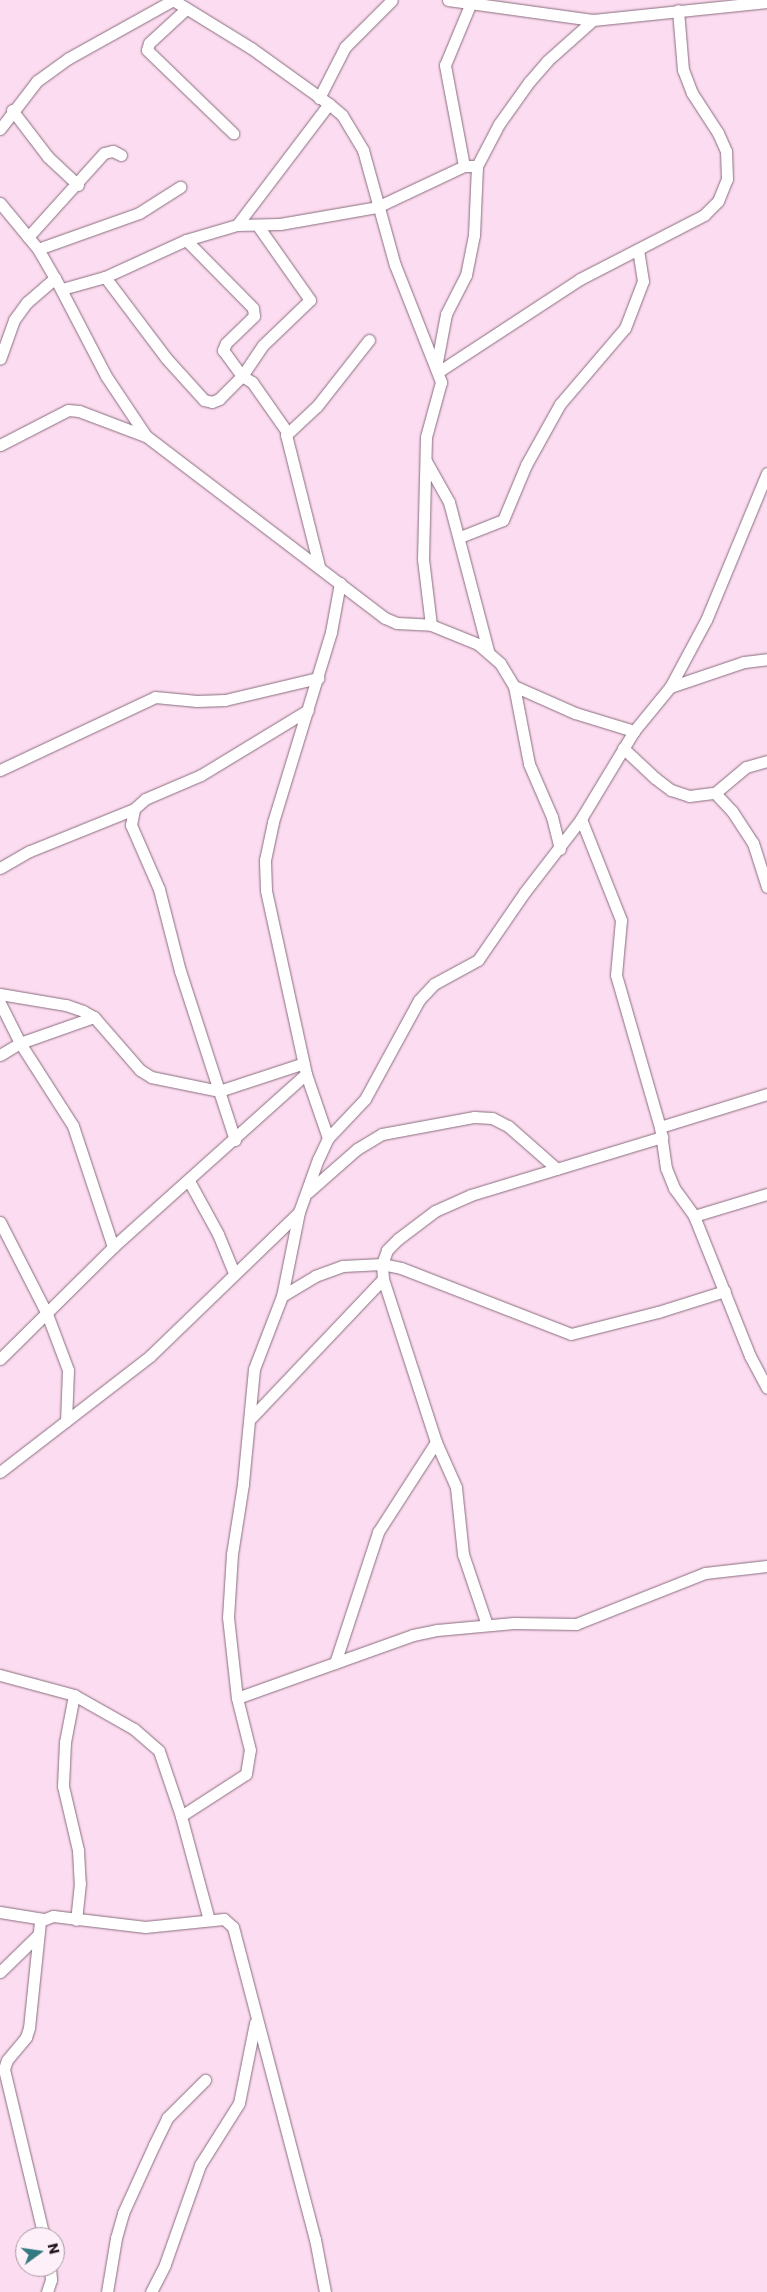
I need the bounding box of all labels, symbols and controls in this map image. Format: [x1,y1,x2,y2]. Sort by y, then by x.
north arrow [15,2227,65,2277]
text: N [43,2241,65,2256]

